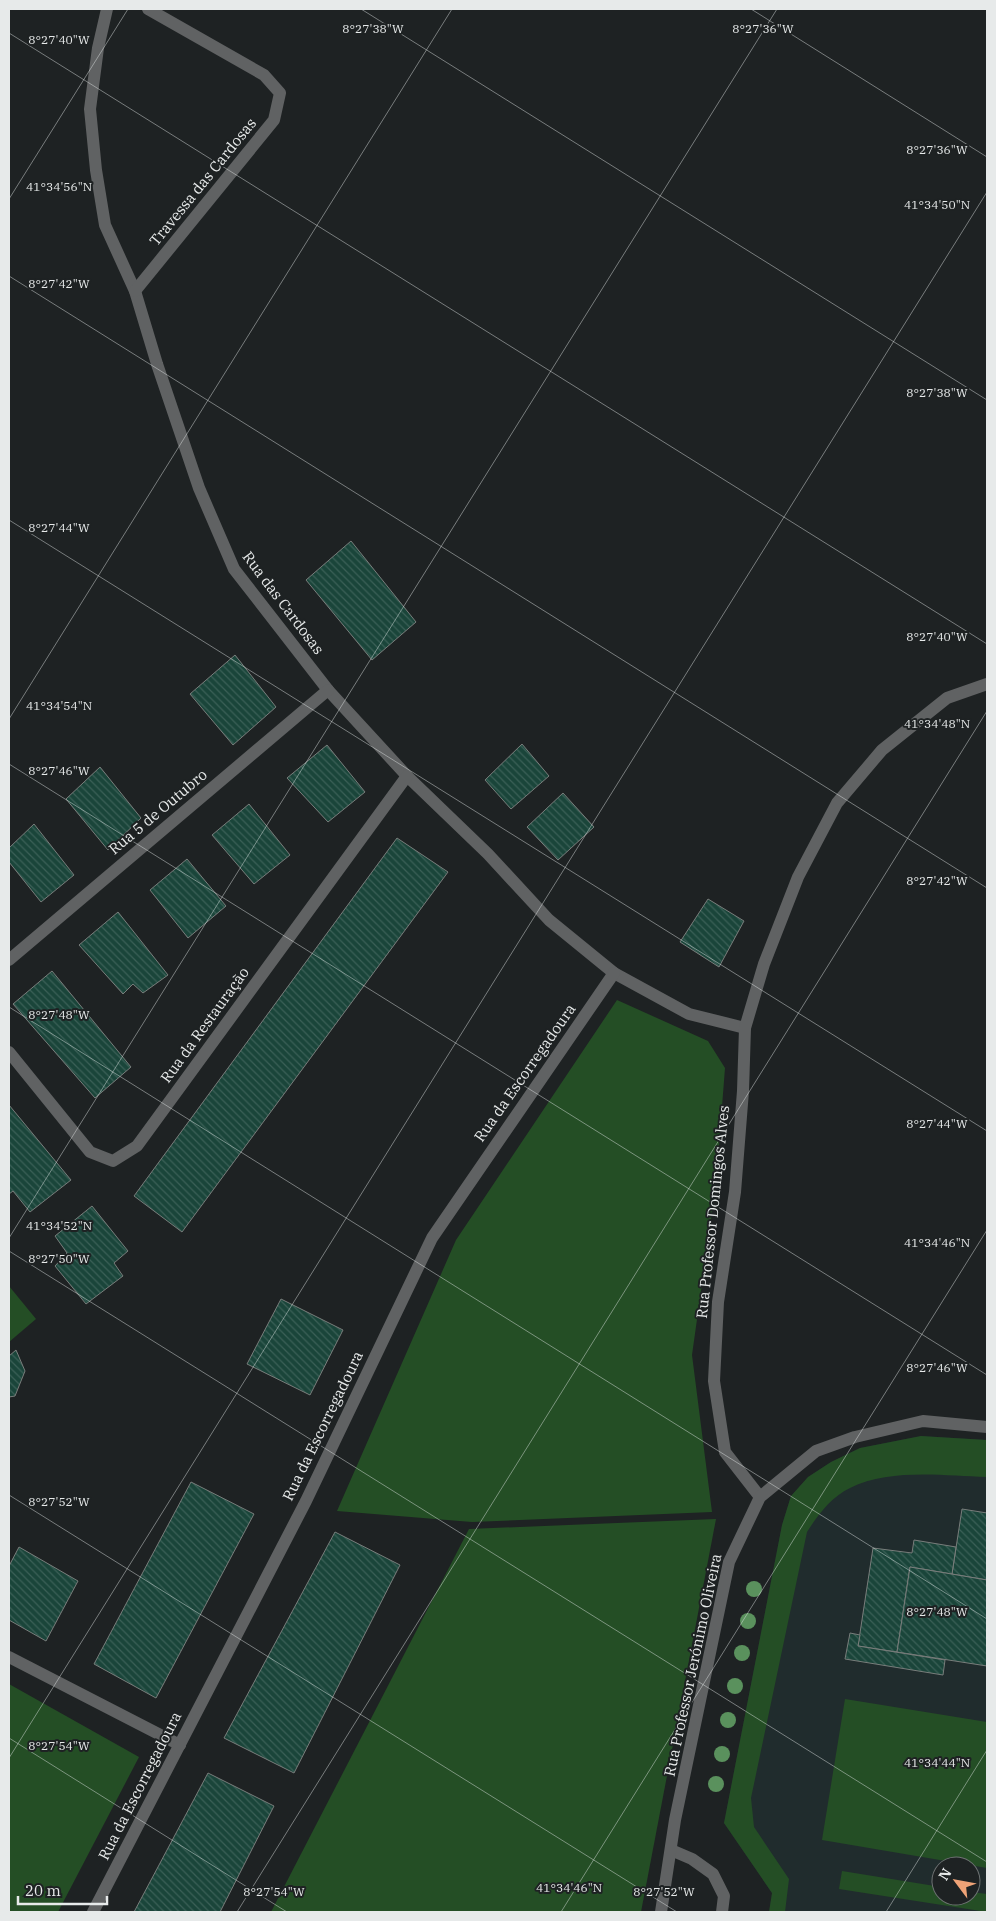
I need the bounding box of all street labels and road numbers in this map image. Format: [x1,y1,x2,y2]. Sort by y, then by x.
street label: Travessa das Cardosas [145,114,260,250]
street label: Rua das Cardosas [239,548,328,658]
street label: Rua 5 de Outubro [105,765,211,858]
street label: Rua da Restauração [156,963,253,1086]
street label: Rua da Escorregadoura [470,1000,579,1145]
street label: Rua Professor Domingos Alves [692,1104,733,1319]
street label: Rua da Escorregadoura [278,1348,367,1504]
street label: Rua Professor Jerónimo Oliveira [660,1552,725,1778]
street label: Rua da Escorregadoura [94,1708,185,1863]

